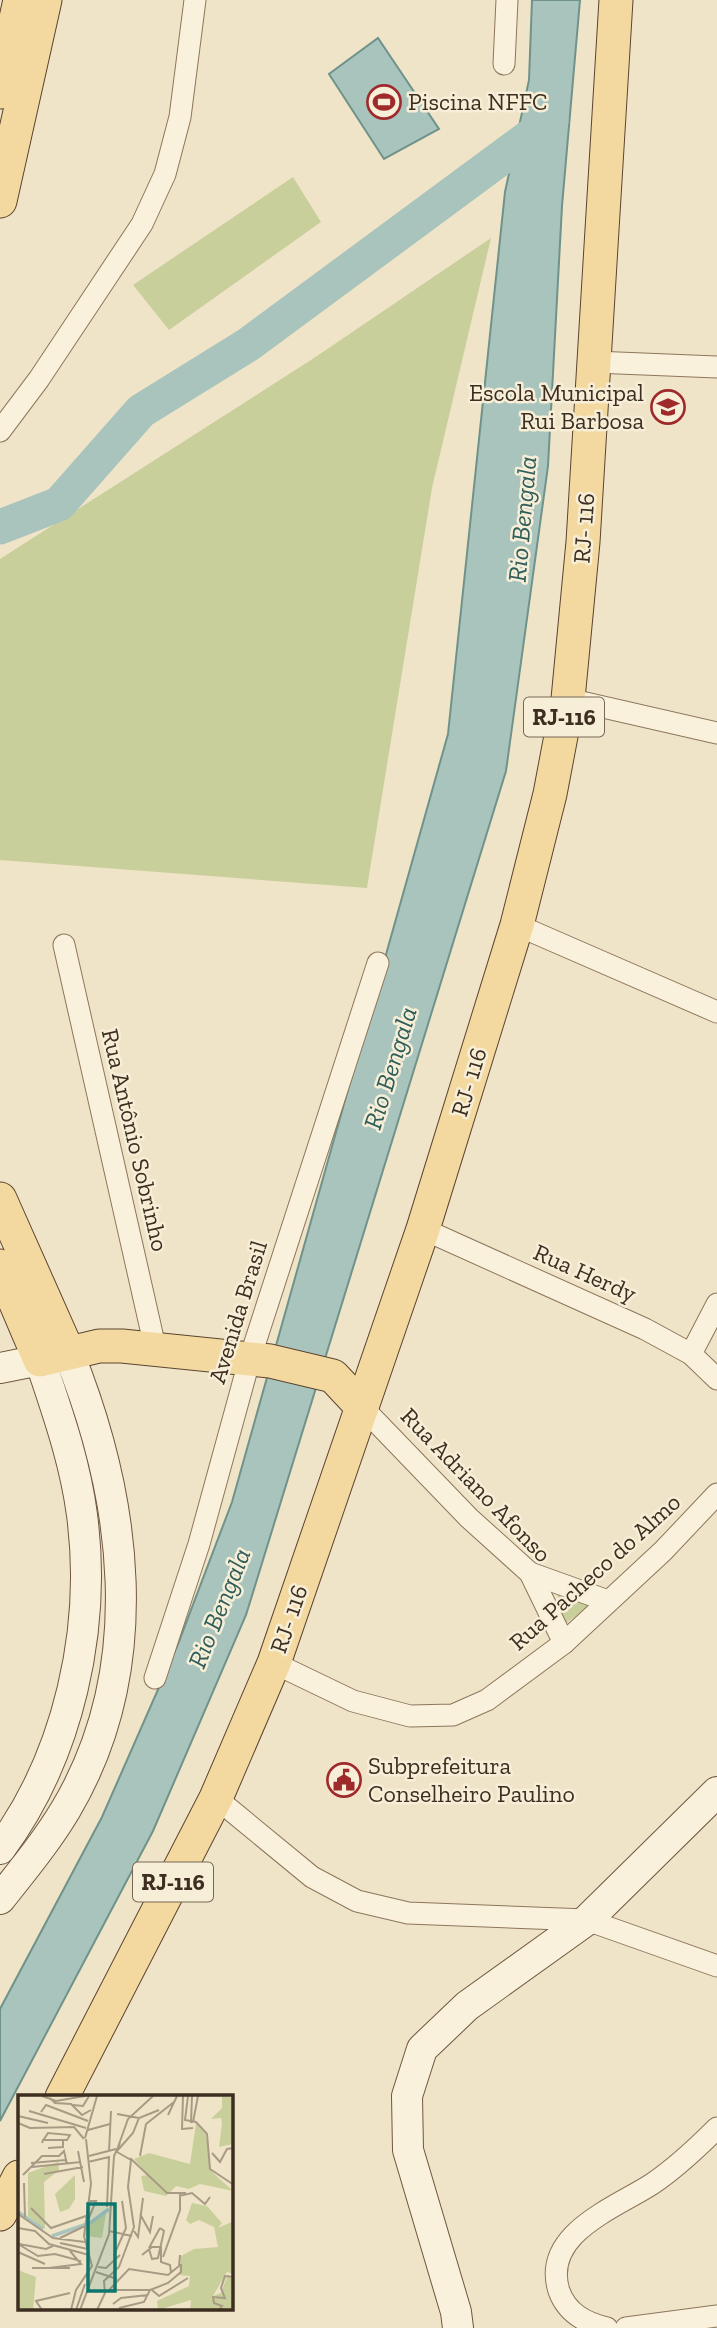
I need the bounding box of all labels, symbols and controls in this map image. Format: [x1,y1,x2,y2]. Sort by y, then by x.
sports icon: Piscina NFFC [365,83,403,121]
place label: Piscina NFFC [408,87,548,116]
place label: Escola Municipal Rui Barbosa [469,378,644,435]
school or university icon: Escola Municipal Rui Barbosa [649,388,687,426]
water label: Rio Bengala [501,455,543,583]
street label: RJ- 116 [567,492,600,564]
road number: RJ-116 [524,698,604,736]
water label: Rio Bengala [356,1003,424,1133]
street label: Rua Antônio Sobrinho [96,1026,175,1254]
street label: RJ- 116 [444,1044,493,1120]
street label: Avenida Brasil [202,1237,273,1387]
street label: Rua Herdy [529,1237,642,1308]
street label: Rua Adriano Afonso [395,1401,558,1568]
street label: Rua Pacheco do Almo [503,1487,686,1656]
water label: Rio Bengala [180,1543,258,1673]
street label: RJ- 116 [263,1581,314,1657]
place label: Subprefeitura Conselheiro Paulino [368,1751,575,1808]
public building icon: Subprefeitura Conselheiro Paulino [325,1761,363,1799]
road number: RJ-116 [133,1862,213,1901]
inset map [18,2095,233,2310]

